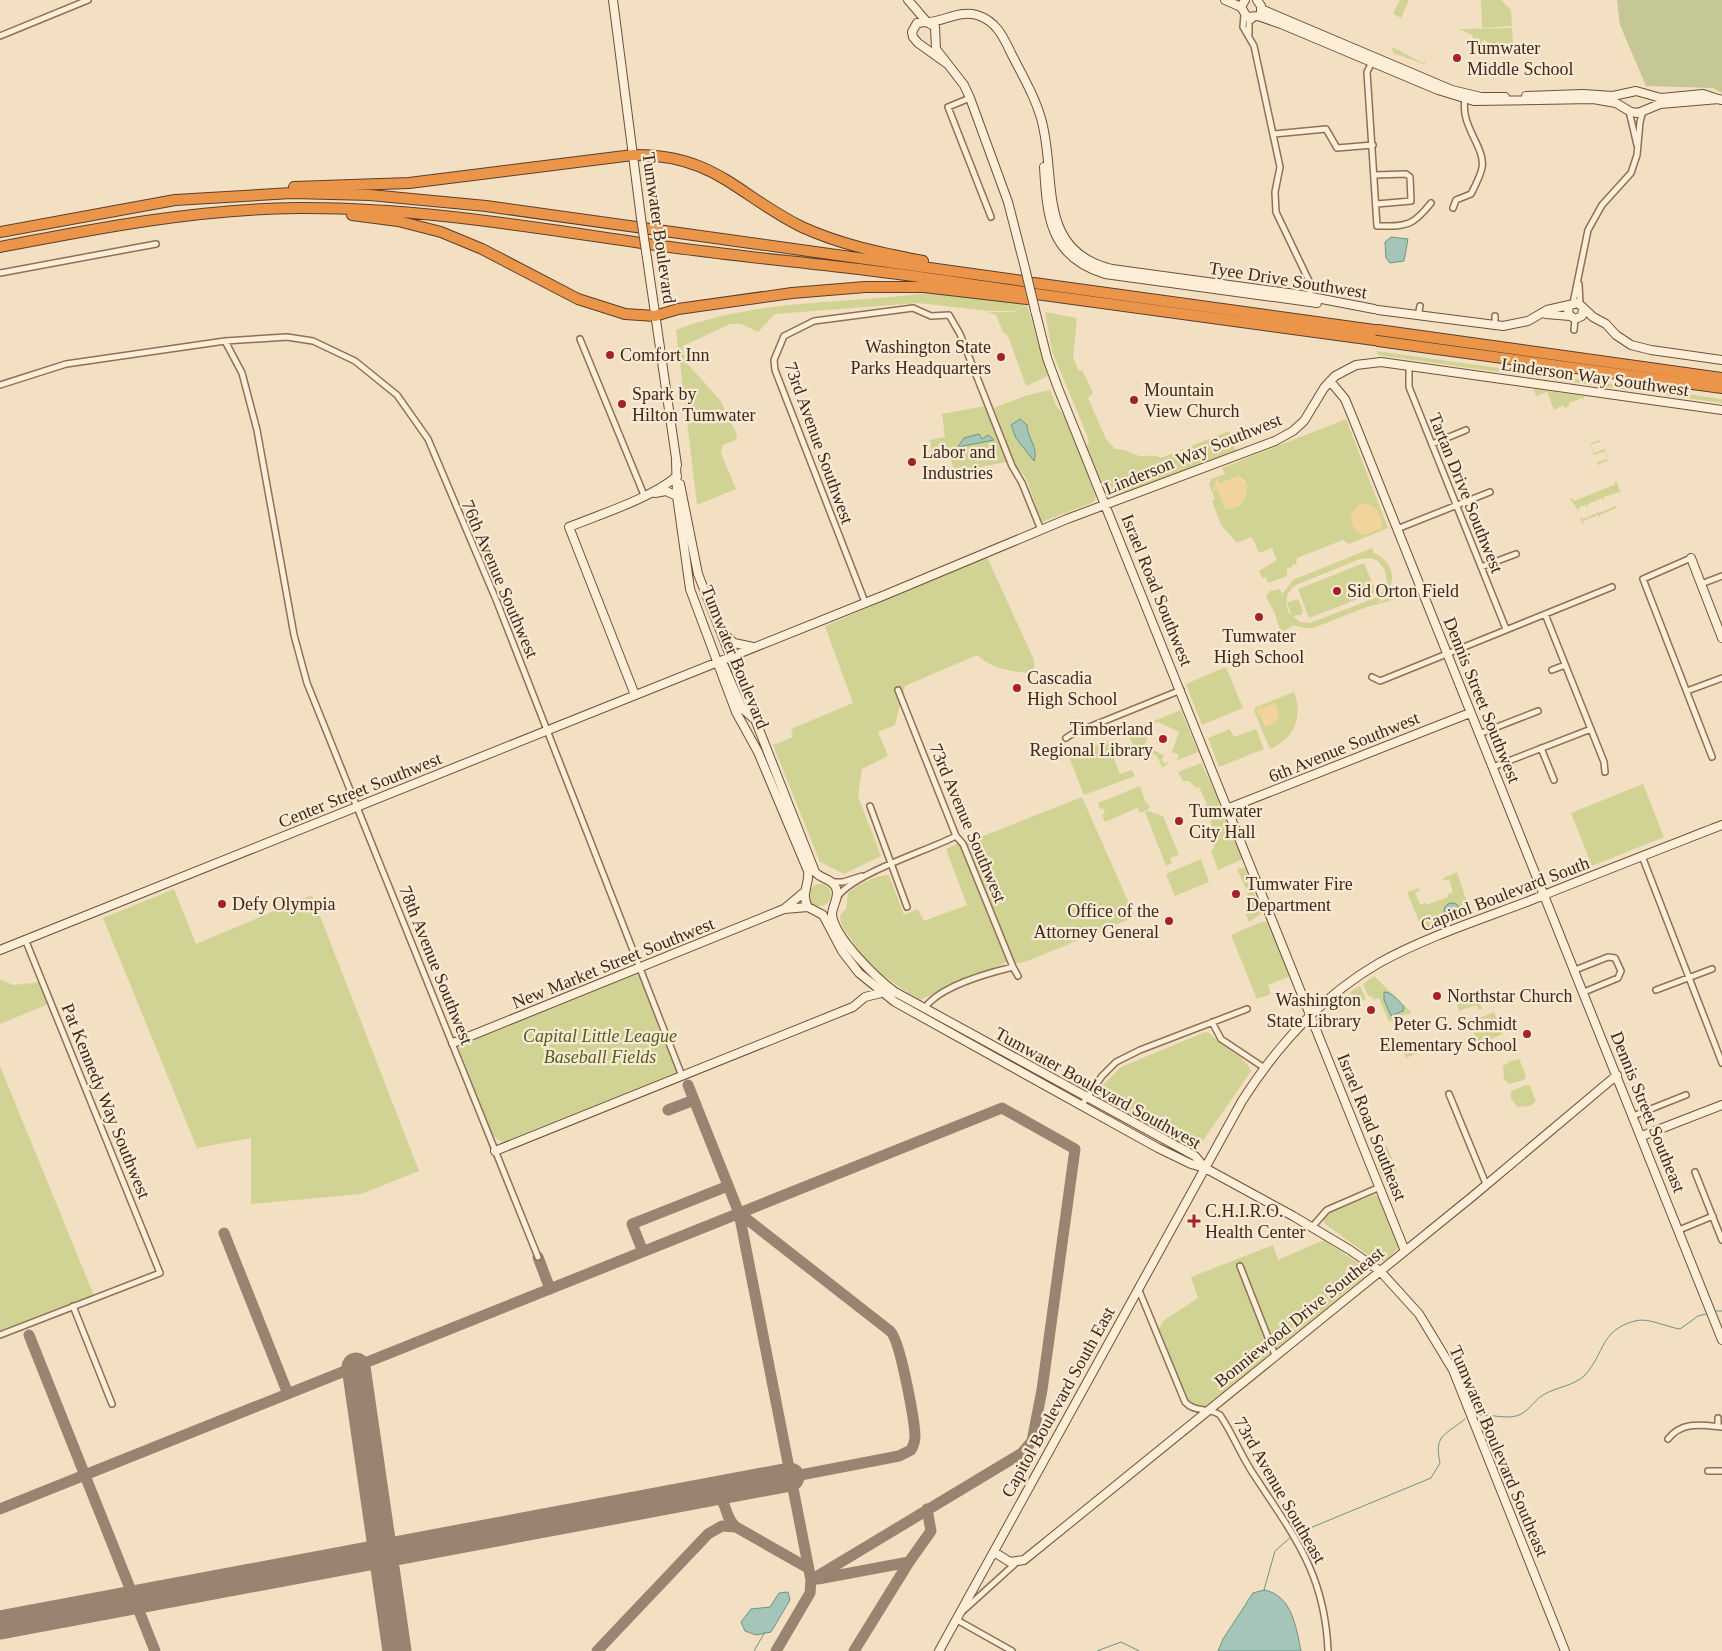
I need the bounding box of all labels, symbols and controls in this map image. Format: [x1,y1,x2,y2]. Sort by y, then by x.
place label: Tumwater Middle School [1467,38,1574,79]
marker: Tumwater Middle School [1451,52,1463,64]
street label: Tumwater Boulevard [638,151,680,305]
street label: Tyee Drive Southwest [1208,258,1368,302]
place label: Washington State Parks Headquarters [851,337,991,378]
place label: Comfort Inn [620,345,710,365]
marker: Comfort Inn [604,349,616,361]
marker: Washington State Parks Headquarters [995,351,1007,363]
street label: Linderson Way Southwest [1500,354,1690,400]
street label: 73rd Avenue Southwest [780,359,858,527]
place label: Mountain View Church [1144,380,1239,421]
place label: Spark by Hilton Tumwater [632,384,756,425]
marker: Mountain View Church [1128,394,1140,406]
marker: Spark by Hilton Tumwater [616,398,628,410]
street label: Linderson Way Southwest [1102,409,1284,499]
street label: Tartan Drive Southwest [1425,410,1507,576]
place label: Labor and Industries [922,442,995,483]
marker: Labor and Industries [906,456,918,468]
street label: 76th Avenue Southwest [458,497,542,661]
street label: Israel Road Southwest [1117,511,1197,669]
place label: Sid Orton Field [1347,581,1459,601]
street label: Tumwater Boulevard [697,582,773,732]
marker: Sid Orton Field [1331,585,1343,597]
marker: Tumwater High School [1253,611,1265,623]
street label: Dennis Street Southwest [1440,614,1524,786]
place label: Tumwater High School [1214,626,1304,667]
place label: Cascadia High School [1027,668,1118,709]
marker: Cascadia High School [1011,682,1023,694]
street label: 6th Avenue Southwest [1266,708,1422,786]
place label: Timberland Regional Library [1030,719,1153,760]
marker: Timberland Regional Library [1157,733,1169,745]
street label: 73rd Avenue Southwest [925,741,1011,905]
street label: Center Street Southwest [276,748,444,832]
place label: Tumwater City Hall [1189,801,1262,842]
marker: Tumwater City Hall [1173,815,1185,827]
street label: Capitol Boulevard South [1418,853,1592,935]
place label: Tumwater Fire Department [1246,874,1353,915]
street label: 78th Avenue Southwest [395,883,477,1047]
marker: Tumwater Fire Department [1230,888,1242,900]
place label: Defy Olympia [232,894,335,914]
marker: Defy Olympia [216,898,228,910]
place label: Office of the Attorney General [1034,901,1159,942]
street label: New Market Street Southwest [509,913,717,1013]
marker: Office of the Attorney General [1163,915,1175,927]
place label: Northstar Church [1447,986,1572,1006]
place label: Washington State Library [1267,990,1361,1031]
marker: Northstar Church [1431,990,1443,1002]
street label: Pat Kennedy Way Southwest [58,1001,154,1201]
marker: Washington State Library [1365,1004,1377,1016]
place label: Peter G. Schmidt Elementary School [1380,1014,1517,1055]
street label: Tumwater Boulevard Southwest [992,1023,1204,1153]
park label: Capital Little League Baseball Fields [523,1026,677,1067]
marker: Peter G. Schmidt Elementary School [1521,1028,1533,1040]
street label: Dennis Street Southeast [1607,1029,1689,1195]
street label: Israel Road Southeast [1333,1050,1411,1204]
place label: C.H.I.R.O. Health Center [1205,1201,1305,1242]
marker: C.H.I.R.O. Health Center [1187,1214,1201,1228]
street label: Bonniewood Drive Southeast [1210,1243,1388,1391]
street label: Capitol Boulevard South East [997,1303,1119,1501]
street label: Tumwater Boulevard Southeast [1445,1342,1553,1560]
street label: 73rd Avenue Southeast [1230,1413,1330,1567]

